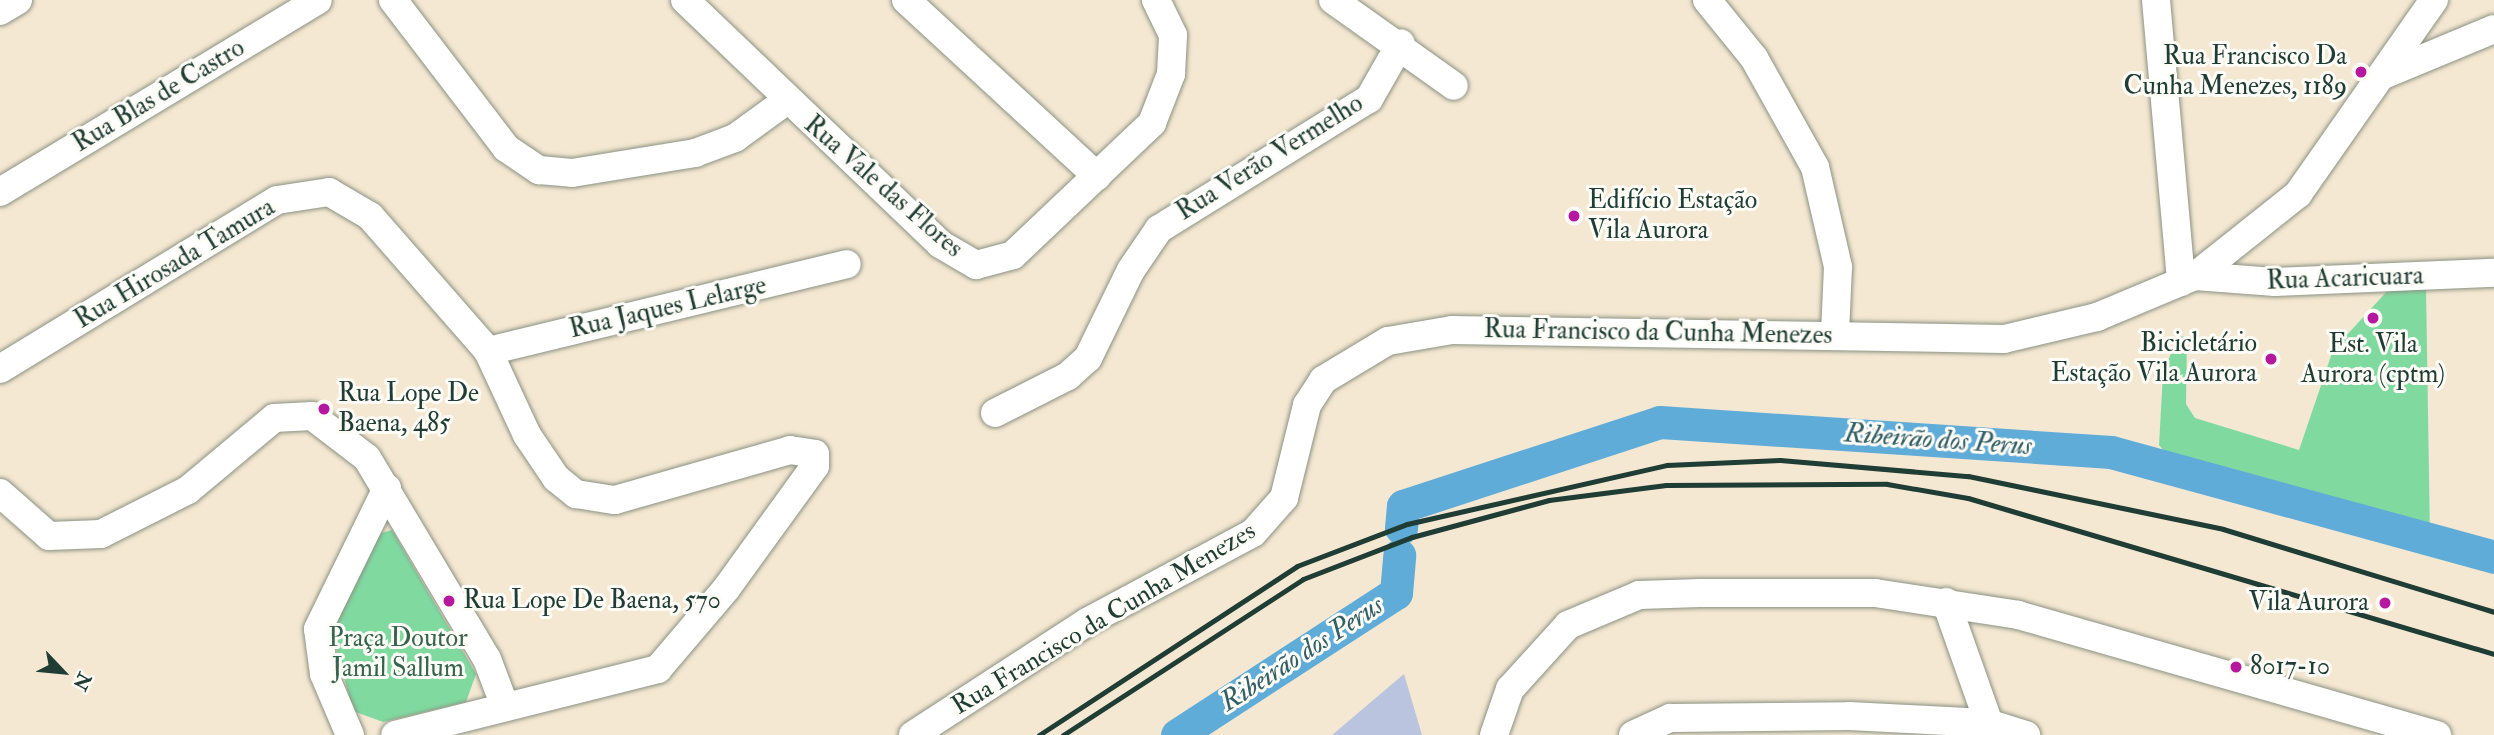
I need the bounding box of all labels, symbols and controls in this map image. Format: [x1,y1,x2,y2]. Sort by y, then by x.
street label: Rua Blas de Castro [67,32,251,160]
place label: Rua Francisco Da Cunha Menezes, 1189 [2124,41,2347,102]
marker: Rua Francisco Da Cunha Menezes, 1189 [2353,64,2369,80]
street label: Rua Verão Vermelho [1171,88,1369,228]
street label: Rua Vale das Flores [797,109,969,265]
place label: Edifício Estação Vila Aurora [1588,185,1757,246]
street label: Rua Hirosada Tamura [69,192,281,336]
marker: Edifício Estação Vila Aurora [1566,208,1582,224]
street label: Rua Acaricuara [2266,261,2424,297]
street label: Rua Jaques Lelarge [566,270,770,346]
marker: Est. Vila Aurora (cptm) [2365,310,2381,326]
street label: Rua Francisco da Cunha Menezes [1483,314,1833,352]
place label: Bicicletário Estação Vila Aurora [2051,328,2257,390]
place label: Est. Vila Aurora (cptm) [2301,329,2445,390]
marker: Bicicletário Estação Vila Aurora [2263,351,2279,367]
place label: Rua Lope De Baena, 485 [338,378,479,440]
marker: Rua Lope De Baena, 485 [316,401,332,417]
water label: Ribeirão dos Perus [1843,417,2033,463]
street label: Rua Francisco da Cunha Menezes [947,516,1261,722]
place label: Rua Lope De Baena, 570 [463,585,721,617]
place label: Vila Aurora [2249,587,2369,619]
water label: Ribeirão dos Perus [1214,589,1390,719]
marker: Rua Lope De Baena, 570 [441,593,457,609]
marker: Vila Aurora [2375,593,2395,613]
park label: Praça Doutor Jamil Sallum [328,623,468,684]
north arrow [28,637,98,707]
place label: 8017-10 [2250,651,2330,683]
marker: 8017-10 [2228,659,2244,675]
text: N [67,668,96,694]

